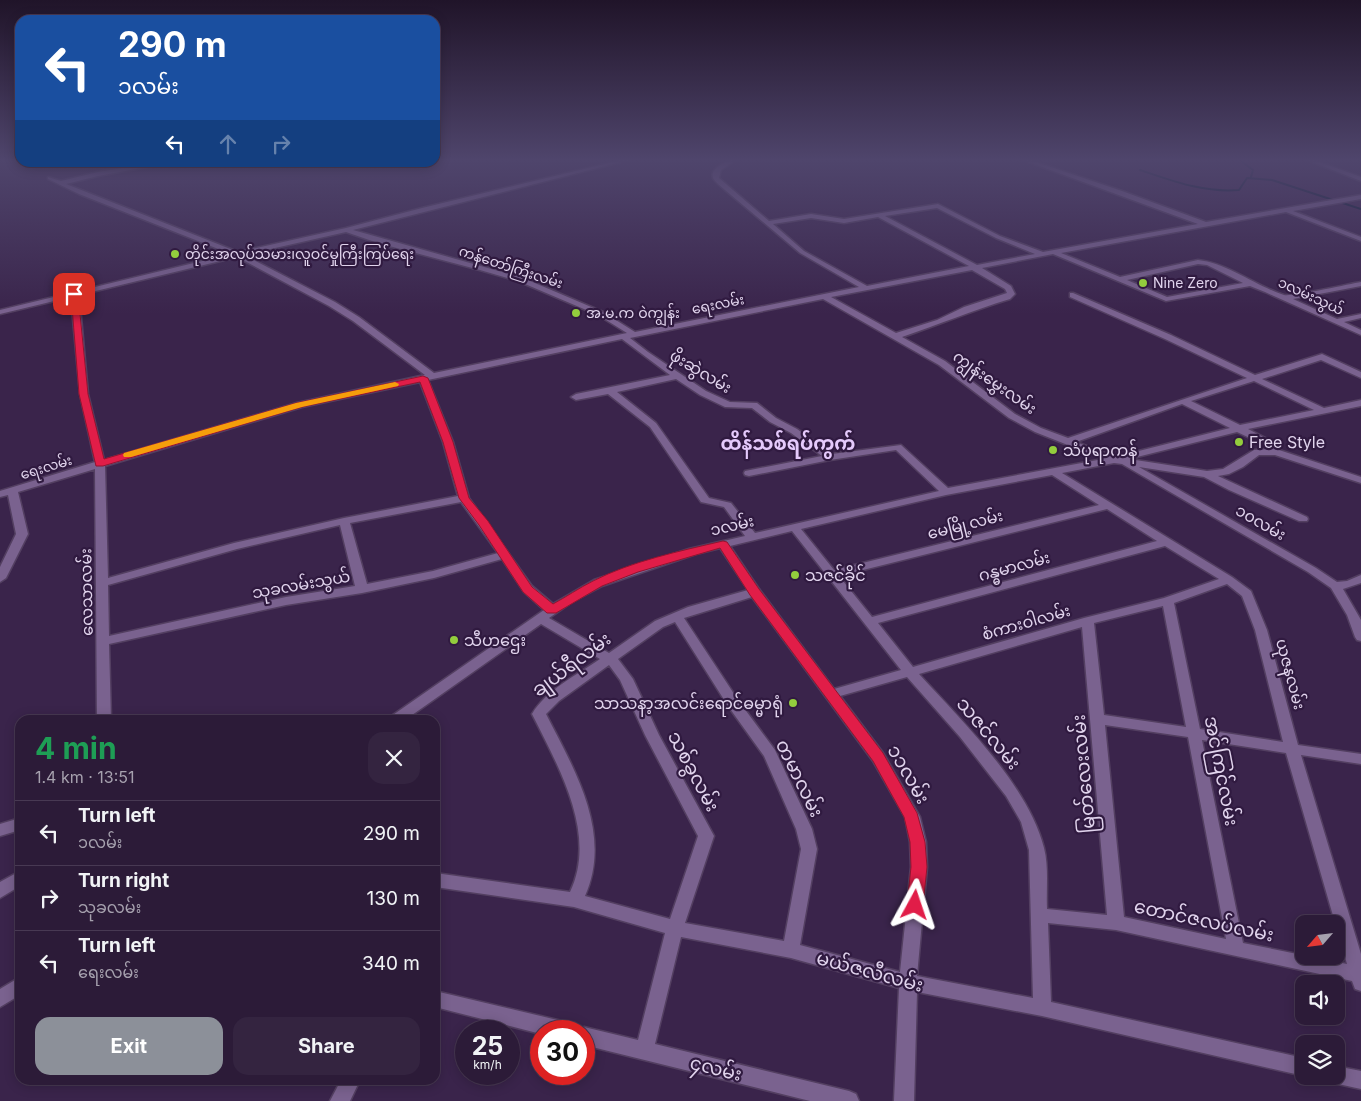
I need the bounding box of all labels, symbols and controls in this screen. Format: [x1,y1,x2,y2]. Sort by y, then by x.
text: 290 m [118,23,227,65]
icon: left [35,35,100,100]
text: ၁လမ်း [118,73,179,99]
icon: left [161,130,189,158]
icon: ahead [214,130,242,158]
icon: right [267,130,295,158]
street label: ကန်တော်ကြီးလမ်း [456,241,566,295]
place label: တိုင်းအလုပ်သမား၊လူဝင်မှုကြီးကြပ်ရေး [185,244,414,266]
marker: တိုင်းအလုပ်သမား၊လူဝင်မှုကြီးကြပ်ရေး [169,248,181,260]
street label: ၁လမ်းသွယ် [1274,272,1347,321]
pin [53,273,95,315]
place label: Nine Zero [1153,274,1218,291]
marker: Nine Zero [1137,277,1149,289]
icon: arrive [60,280,88,308]
street label: ရေးလမ်း [690,289,746,321]
place label: အ.မ.က ဝဲကျွန်း [586,303,680,326]
marker: အ.မ.က ဝဲကျွန်း [570,307,582,319]
street label: ဖိုးဆွဲလမ်း [664,344,736,402]
street label: ကျွန်းမွှေးလမ်း [946,345,1041,423]
district label: ထိန်သစ်ရပ်ကွက် [721,430,855,459]
place label: Free Style [1249,432,1325,452]
marker: Free Style [1233,436,1245,448]
place label: သံပုရာကန် [1063,439,1137,465]
marker: သံပုရာကန် [1047,444,1059,456]
street label: ရေးလမ်း [18,450,75,486]
street label: ၁၀လမ်း [1232,499,1290,544]
street label: မေမြို့လမ်း [925,504,1006,547]
street label: ၁လမ်း [708,509,756,540]
street label: ဂန္ဓမာလမ်း [976,546,1053,589]
street label: လေသာလမ်း [74,548,97,636]
place label: သဇင်ခိုင် [805,564,866,590]
street label: သုခလမ်းသွယ် [250,565,352,607]
marker: သဇင်ခိုင် [789,569,801,581]
street label: စံကားဝါလမ်း [979,599,1073,644]
street label: ချယ်ရီလမ်း [525,625,618,705]
place label: သီဟဌေး [464,630,526,654]
marker: သီဟဌေး [448,634,460,646]
street label: ယုဇနလမ်း [1267,636,1311,713]
street label: သဇင်လမ်း [952,690,1028,774]
place label: သာသနာ့အလင်းရောင်ဓမ္မာရုံ [594,692,783,718]
marker: သာသနာ့အလင်းရောင်ဓမ္မာရုံ [787,697,799,709]
street label: မြတ်လေးလမ်း [1064,713,1104,835]
street label: အင်ကြင်လမ်း [1196,714,1246,829]
street label: သစ်ခွလမ်း [659,726,727,817]
text: 4 min [35,730,117,766]
button: close [368,732,420,784]
street label: တမာလမ်း [771,734,831,821]
street label: ၁၁လမ်း [882,739,937,808]
text: 1.4 km · 13:51 [35,767,135,787]
text: Turn left [78,804,156,827]
icon: left [35,819,63,847]
text: 290 m [363,822,420,845]
text: ၁လမ်း [78,832,122,852]
text: Turn right [78,869,169,892]
position arrow [888,878,940,930]
icon: right [35,884,63,912]
text: 130 m [367,887,420,910]
street label: တောင်ဇလပ်လမ်း [1132,892,1276,947]
text: သုခလမ်း [78,897,141,917]
north arrow [1295,915,1345,965]
map controls [1295,915,1345,1085]
text: Turn left [78,934,156,957]
street label: မယ်ဇလီလမ်း [814,943,926,997]
icon: left [35,949,63,977]
text: 340 m [362,952,420,975]
text: ရေးလမ်း [78,962,139,982]
button: sound [1295,975,1345,1025]
button: Exit [35,1017,223,1075]
button: Share [233,1017,420,1075]
speed limit sign: 30 [530,1020,595,1085]
text: 25 [472,1031,503,1061]
button: layers [1295,1035,1345,1085]
street label: ၄လမ်း [687,1048,745,1090]
text: km/h [473,1057,502,1072]

